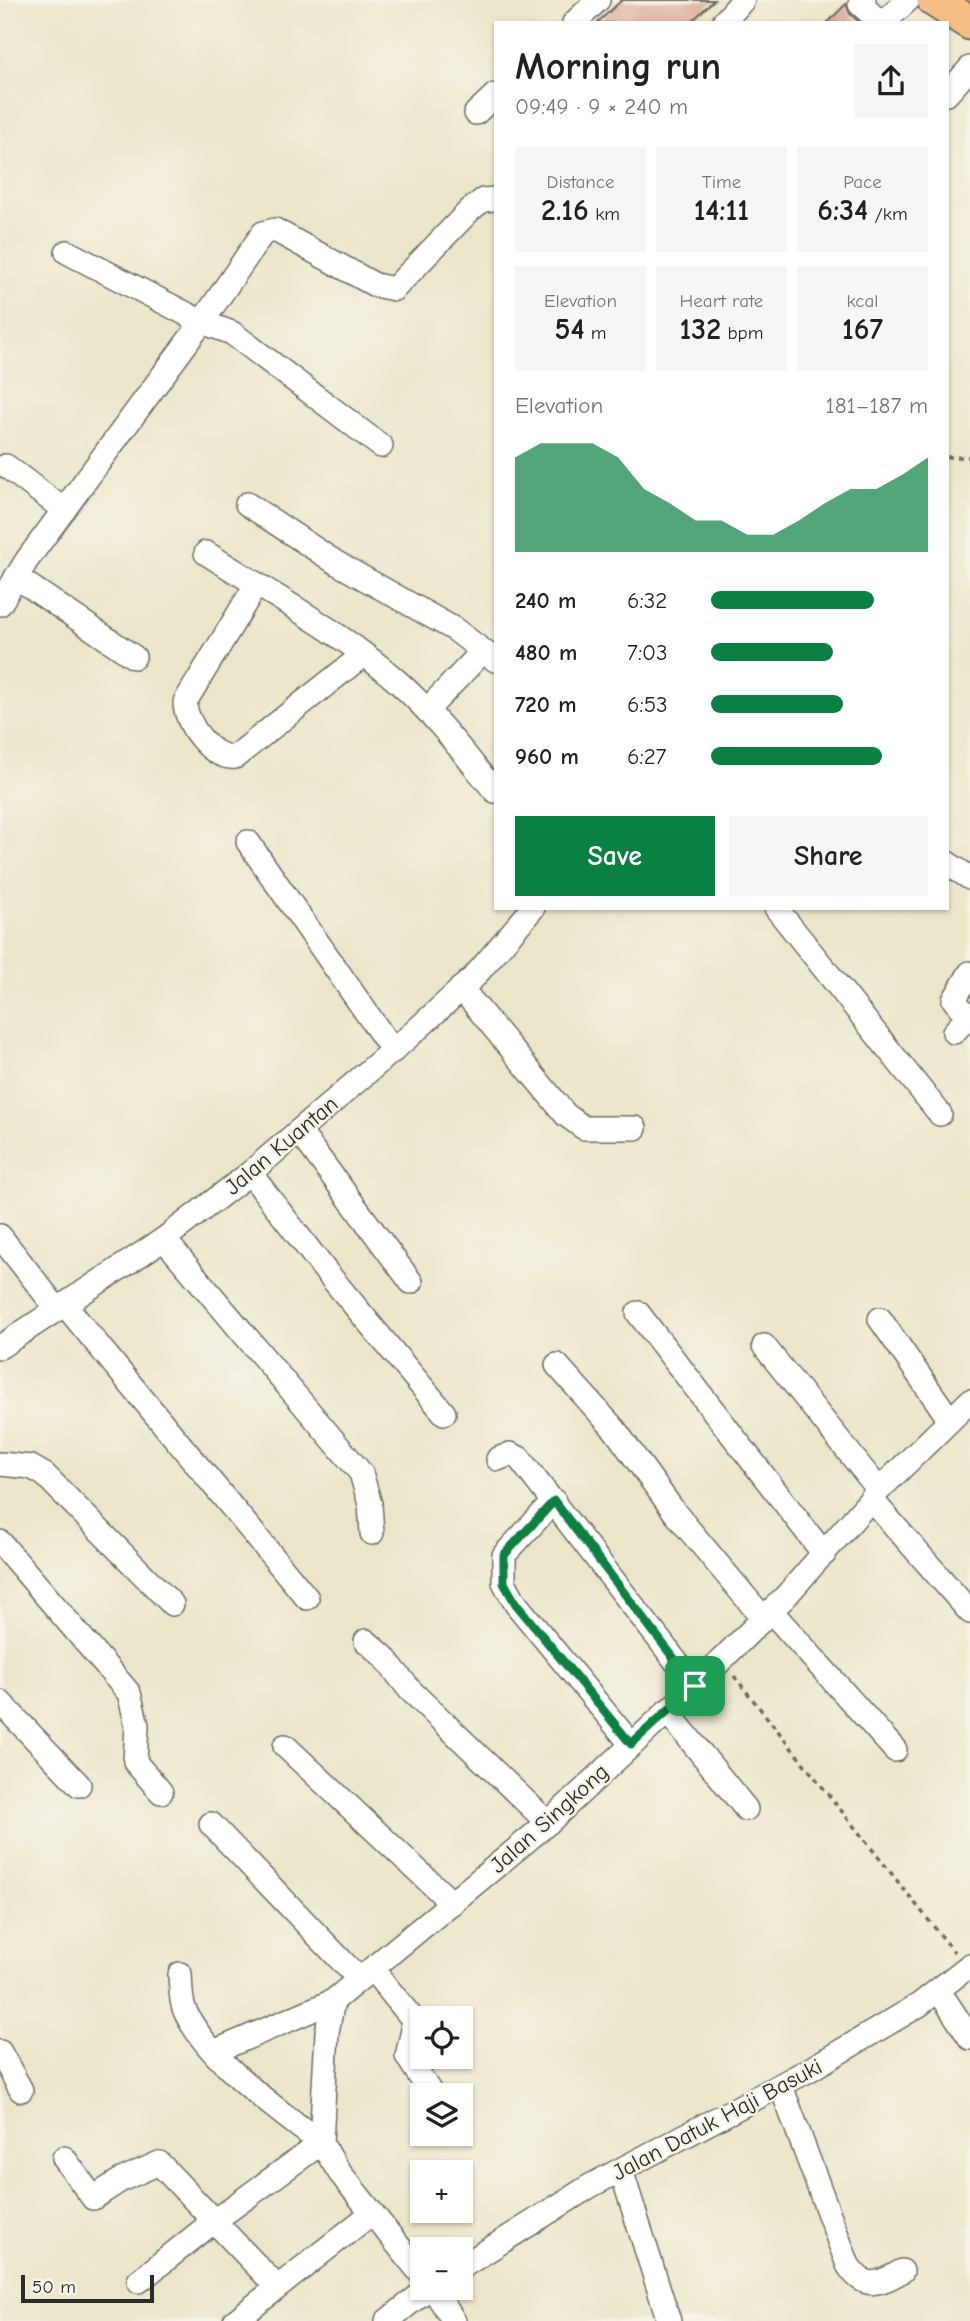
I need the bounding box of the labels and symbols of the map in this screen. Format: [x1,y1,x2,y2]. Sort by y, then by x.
street label: Jalan Kuantan [219,1090,343,1201]
pin [665,1656,725,1716]
street label: Jalan Singkong [484,1758,614,1879]
street label: Jalan Datuk Haji Basuki [608,2053,827,2186]
scale bar [21,2272,154,2304]

